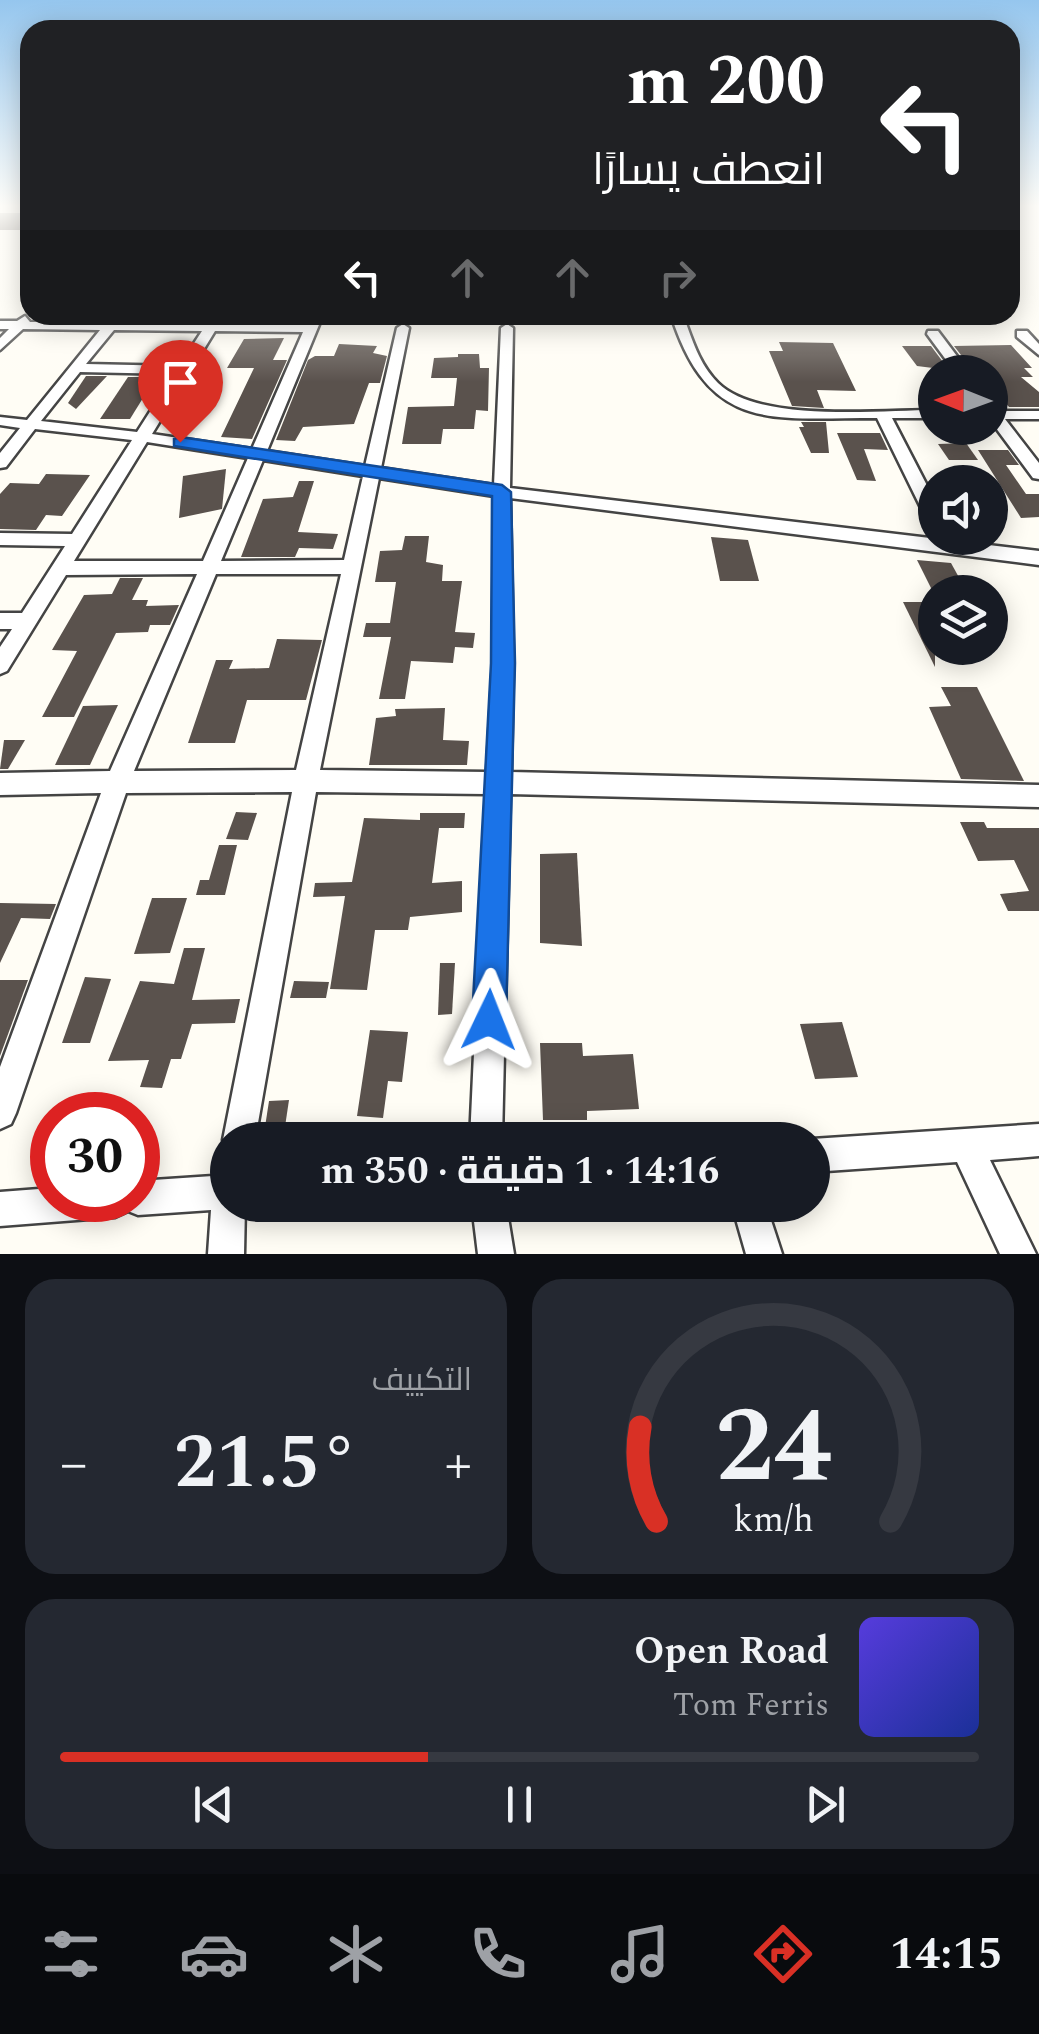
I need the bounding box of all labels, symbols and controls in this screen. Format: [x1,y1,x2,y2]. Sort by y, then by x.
text: 200 m [627,29,825,135]
icon: left [860,60,990,190]
text: انعطف يسارًا [592,136,825,205]
icon: left [335,250,390,305]
icon: ahead [440,250,495,305]
icon: ahead [545,250,600,305]
icon: right [650,250,705,305]
pin [138,340,223,443]
icon: arrive [153,355,208,410]
north arrow [918,355,1008,445]
map controls [918,355,1008,665]
button: sound [918,465,1008,555]
button: layers [918,575,1008,665]
position arrow [437,968,541,1072]
speed limit sign: 30 [30,1092,160,1222]
text: 14:16 · 1 دقيقة · 350 m [321,1143,719,1201]
text: التكييف [372,1356,472,1405]
text: 24 [715,1369,831,1527]
text: 21.5° [174,1407,358,1521]
text: − [60,1423,88,1506]
text: + [444,1423,472,1506]
text: km/h [733,1493,813,1548]
text: Open Road [634,1623,829,1681]
text: Tom Ferris [673,1681,829,1730]
icon: previous [186,1777,241,1832]
icon: pause [492,1777,547,1832]
icon: next [798,1777,853,1832]
icon: filters [36,1919,106,1989]
icon: car [179,1919,249,1989]
icon: climate [321,1919,391,1989]
icon: phone [463,1919,533,1989]
icon: music [605,1919,675,1989]
icon: directions [748,1919,818,1989]
text: 14:15 [890,1920,1003,1989]

